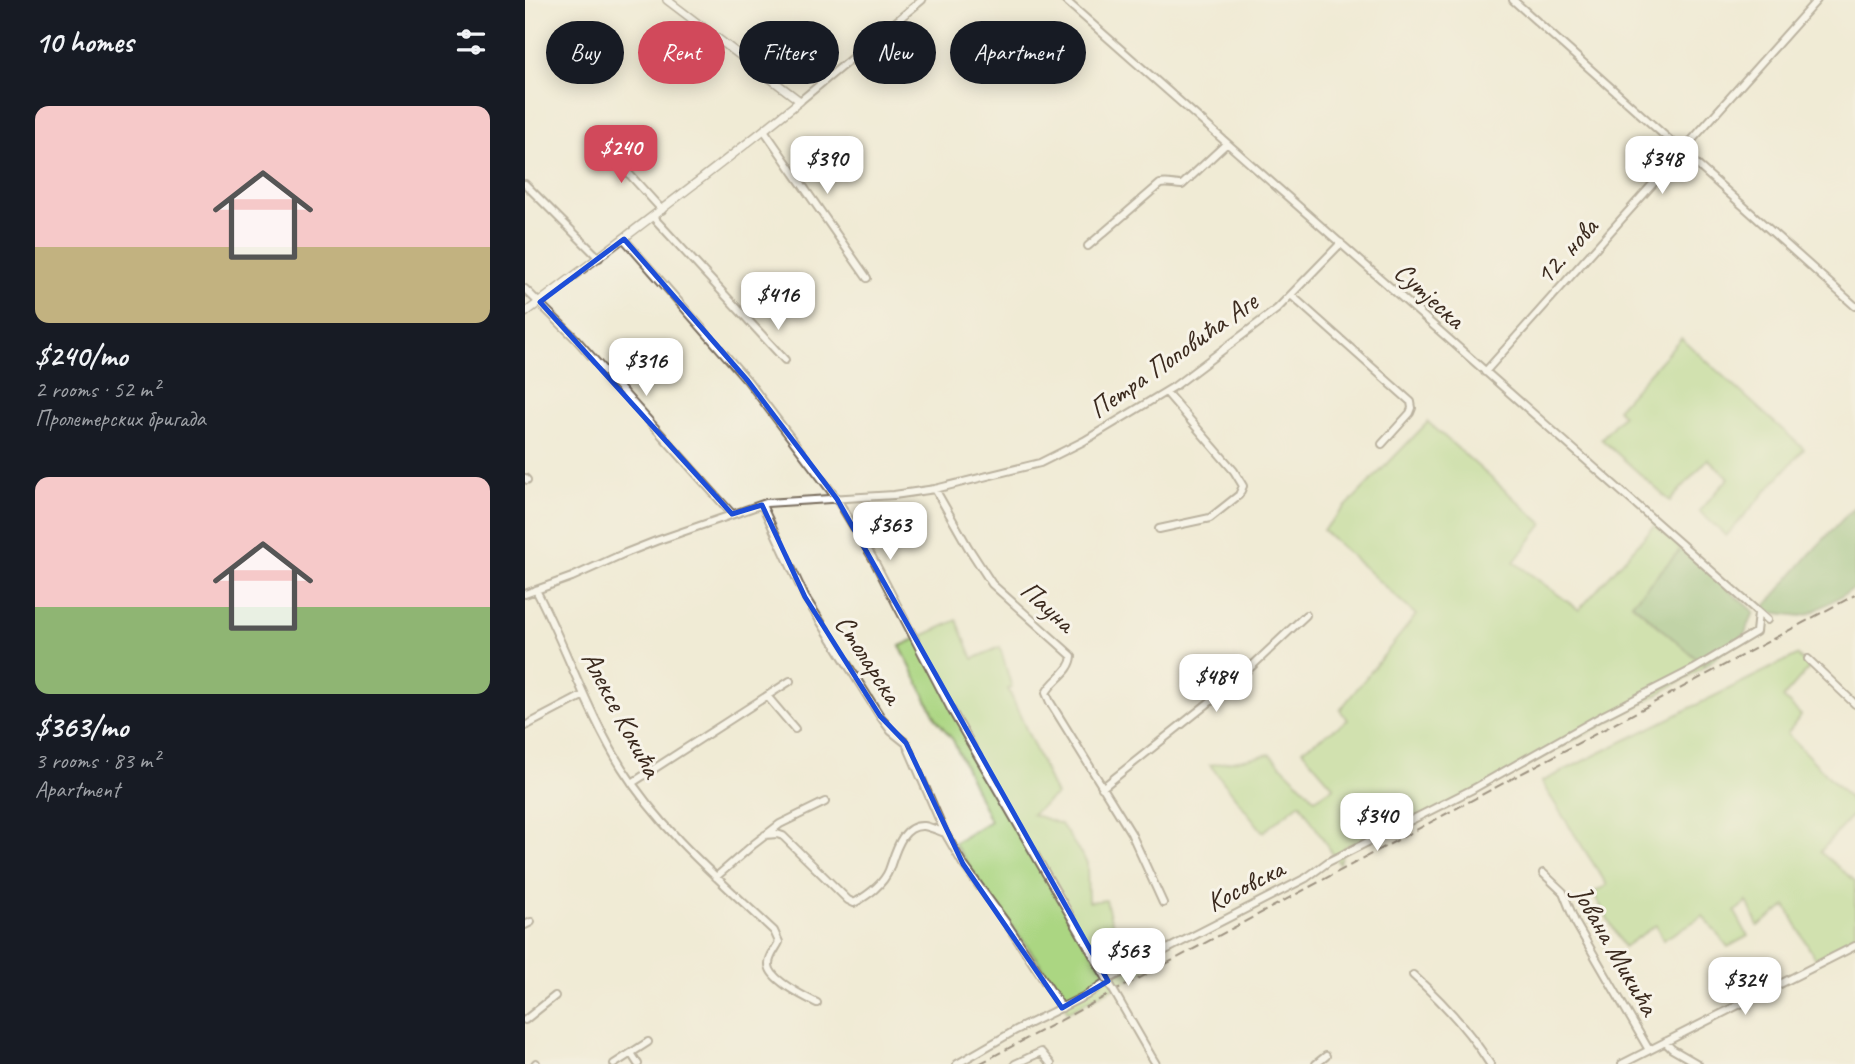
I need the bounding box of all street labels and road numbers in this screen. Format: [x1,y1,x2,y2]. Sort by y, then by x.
street label: 12. нова [1527,209,1606,292]
street label: Сутјеска [1387,254,1474,337]
street label: Петра Поповића Аге [1082,283,1266,426]
street label: Пауна [1013,572,1085,641]
street label: Столарска [827,608,912,712]
street label: Алексе Кокића [574,645,671,785]
street label: Косовска [1200,850,1292,919]
street label: Јована Микића [1564,877,1668,1023]

